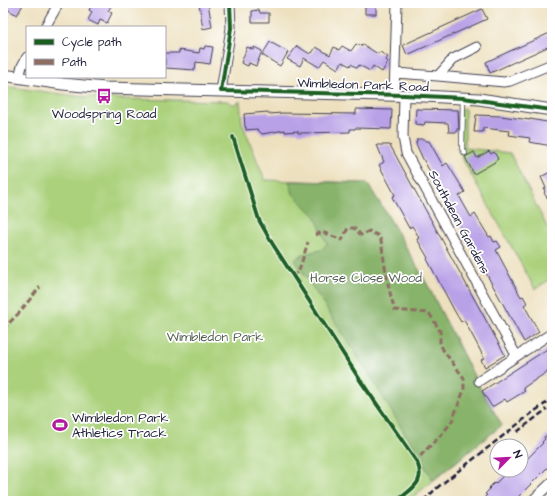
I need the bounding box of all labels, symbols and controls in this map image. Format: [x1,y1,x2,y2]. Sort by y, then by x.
legend [26,26,166,78]
text: Cycle path [62,34,121,52]
text: Path [62,54,87,71]
street label: Wimbledon Park Road [297,74,429,96]
bus stop icon: Woodspring Road [95,87,113,105]
place label: Woodspring Road [52,105,157,124]
street label: Southdean Gardens [424,167,494,278]
park label: Horse Close Wood [310,269,422,287]
park label: Wimbledon Park [167,328,263,346]
place label: Wimbledon Park Athletics Track [72,409,168,442]
sports icon: Wimbledon Park Athletics Track [51,416,69,434]
north arrow [489,438,529,478]
text: N [509,448,526,460]

